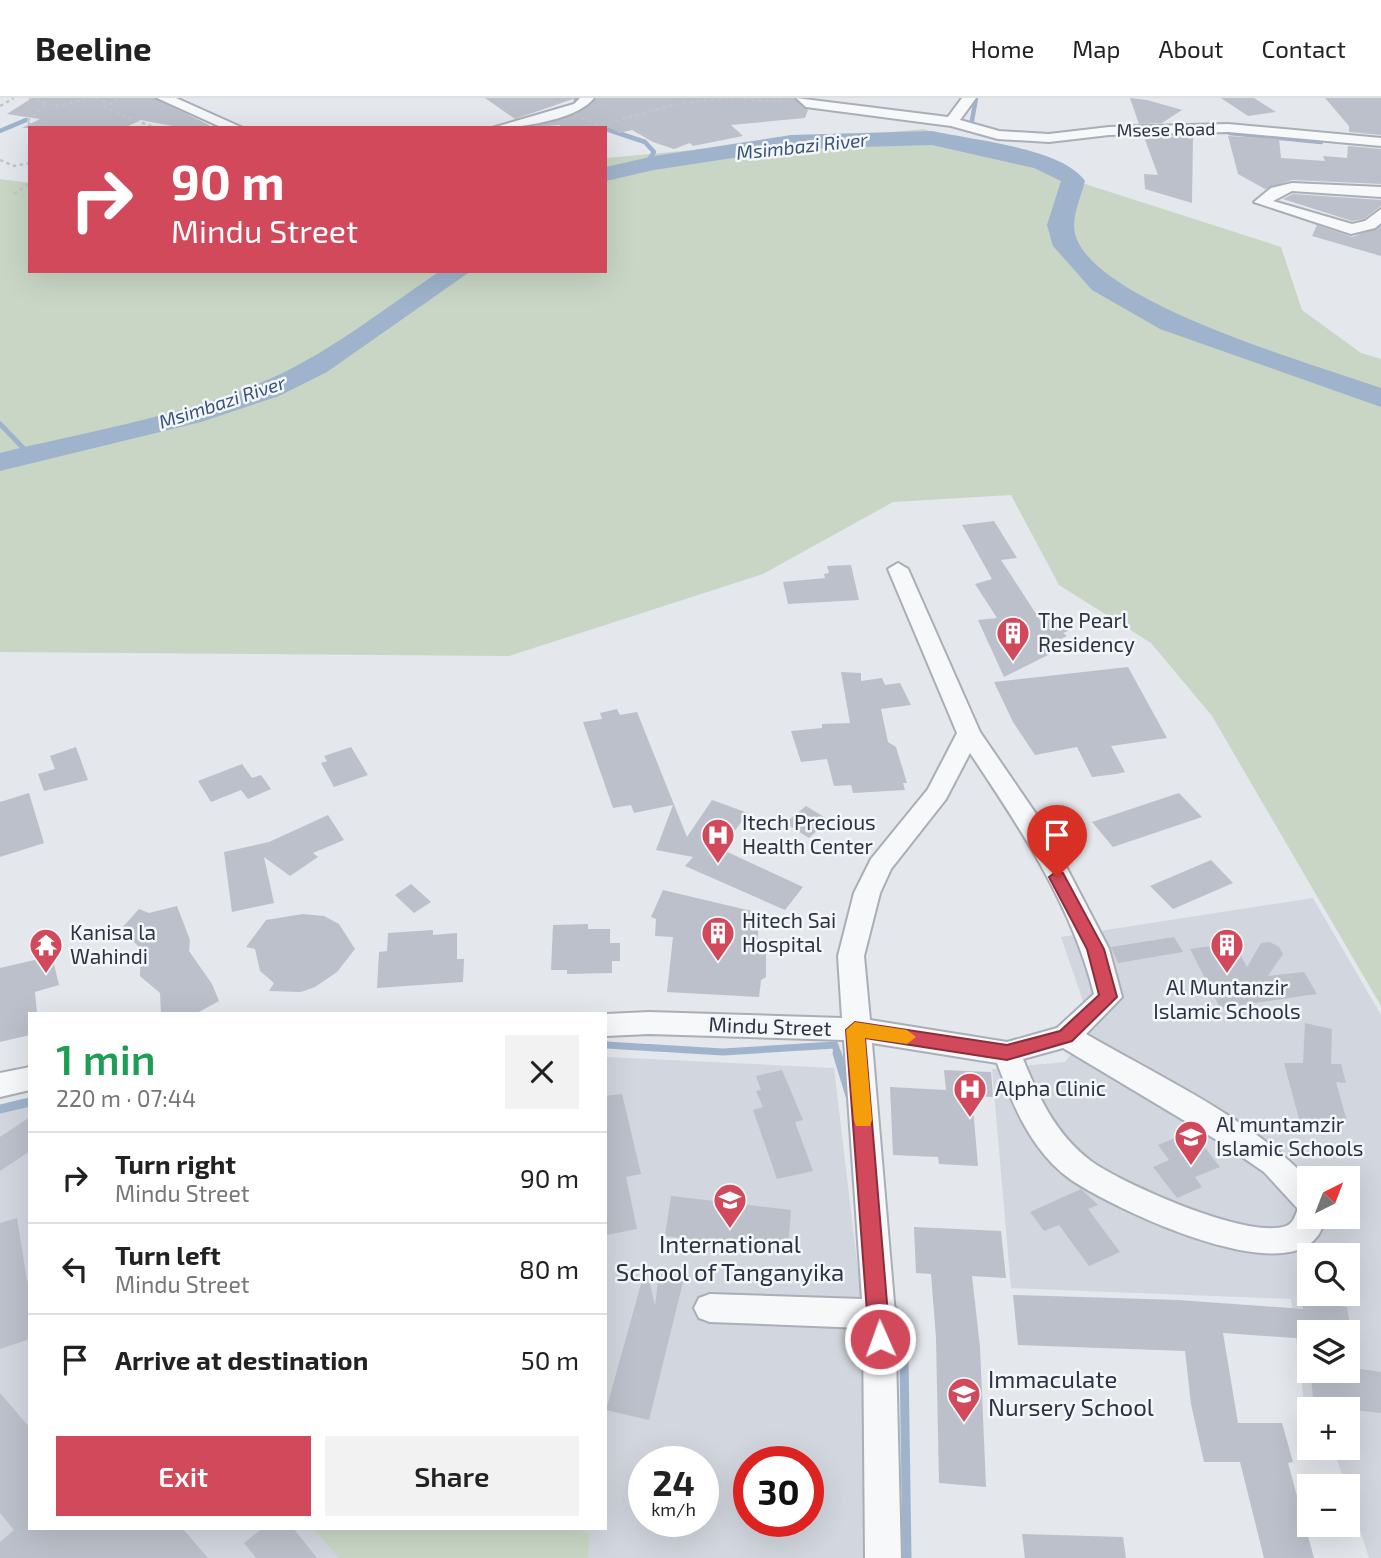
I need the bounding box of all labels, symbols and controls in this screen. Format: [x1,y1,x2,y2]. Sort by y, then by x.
text: Beeline [35,28,152,68]
text: Home [971,34,1034,63]
text: Map [1072,34,1120,63]
text: About [1158,34,1224,63]
text: Contact [1262,34,1346,63]
street label: Msese Road [1116,117,1216,141]
water label: Msimbazi River [735,127,869,164]
text: 90 m [171,151,285,210]
icon: right [56,154,147,245]
text: Mindu Street [171,211,358,249]
water label: Msimbazi River [155,370,289,433]
place label: The Pearl Residency [1038,607,1135,656]
building icon: The Pearl Residency [994,614,1032,663]
pin [1027,805,1087,877]
place label: Itech Precious Health Center [742,809,876,858]
hospital icon: Itech Precious Health Center [699,816,737,865]
icon: arrive [1038,816,1076,854]
place label: Hitech Sai Hospital [742,907,836,956]
building icon: Hitech Sai Hospital [699,914,737,963]
place label: Kanisa la Wahindi [70,919,156,968]
temple icon: Kanisa la Wahindi [27,926,65,975]
building icon: Al Muntanzir Islamic Schools [1208,926,1246,975]
place label: Al Muntanzir Islamic Schools [1153,974,1301,1023]
street label: Mindu Street [708,1011,832,1040]
text: 1 min [56,1033,156,1083]
button: close [505,1035,579,1109]
hospital icon: Alpha Clinic [951,1070,989,1119]
place label: Alpha Clinic [995,1075,1106,1100]
text: 220 m · 07:44 [56,1084,196,1112]
place label: Al muntamzir Islamic Schools [1216,1111,1364,1160]
school or university icon: Al muntamzir Islamic Schools [1172,1118,1210,1167]
text: Turn right [115,1148,236,1179]
icon: right [56,1159,94,1197]
text: 90 m [520,1162,579,1193]
north arrow [1297,1166,1360,1228]
map controls [1297,1166,1360,1537]
text: Mindu Street [115,1179,250,1207]
school or university icon: International School of Tanganyika [711,1181,749,1230]
place label: International School of Tanganyika [616,1229,844,1286]
text: Turn left [115,1239,221,1270]
button: search [1297,1243,1360,1306]
icon: left [56,1250,94,1288]
text: 80 m [519,1253,579,1284]
text: Mindu Street [115,1270,250,1298]
position arrow [843,1302,917,1376]
button: layers [1297,1320,1360,1383]
icon: arrive [56,1341,94,1379]
text: Arrive at destination [115,1344,368,1375]
text: 50 m [521,1344,579,1375]
place label: Immaculate Nursery School [988,1364,1154,1421]
school or university icon: Immaculate Nursery School [945,1375,983,1424]
button: + [1297,1397,1360,1460]
button: Exit [56,1436,311,1516]
button: Share [325,1436,579,1516]
speed limit sign: 30 [733,1446,824,1537]
text: 24 [652,1461,695,1503]
button: − [1297,1474,1360,1537]
text: km/h [651,1498,696,1520]

